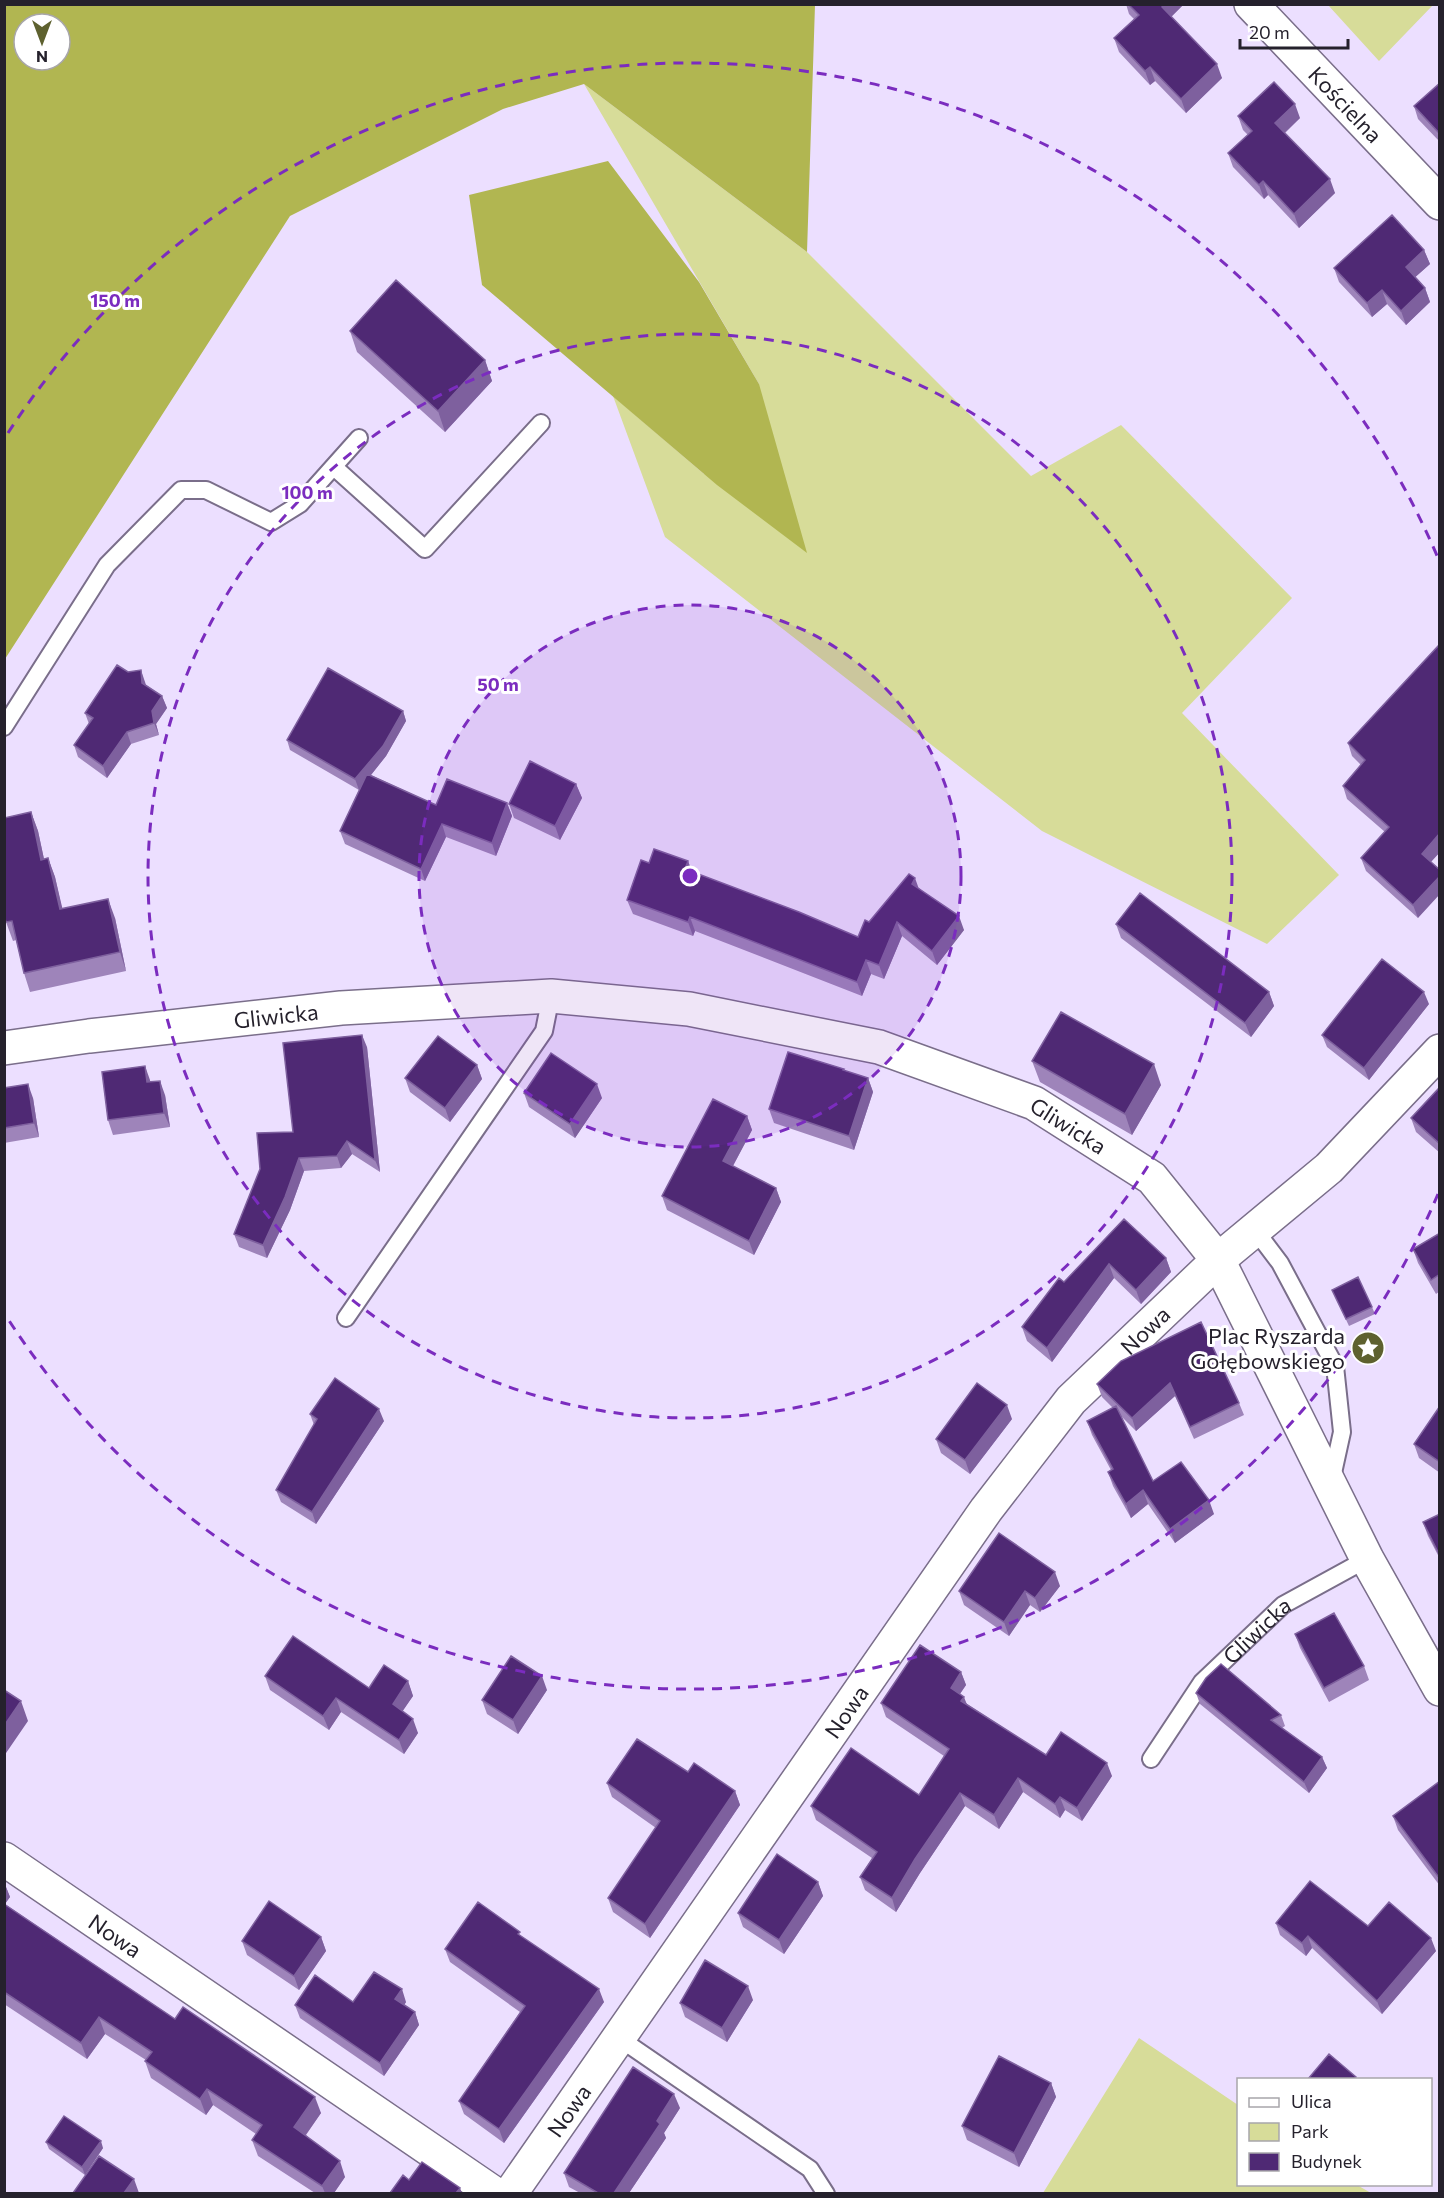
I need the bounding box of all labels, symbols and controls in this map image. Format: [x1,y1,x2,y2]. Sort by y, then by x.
north arrow [12,12,72,72]
scale bar [1240,12,1348,50]
text: 20 m [1249,21,1290,43]
text: N [36,48,48,67]
street label: Kościelna [1304,60,1388,148]
text: 150 m [90,289,140,311]
text: 100 m [281,481,333,503]
text: 50 m [477,673,519,695]
centre of rings [680,866,700,886]
street label: Gliwicka [232,997,320,1033]
street label: Gliwicka [1026,1091,1112,1159]
street label: Nowa [1114,1300,1175,1360]
place label: Plac Ryszarda Gołębowskiego [1190,1322,1345,1374]
place icon: Plac Ryszarda Gołębowskiego [1350,1330,1386,1366]
street label: Gliwicka [1217,1590,1295,1669]
street label: Nowa [818,1680,874,1743]
street label: Nowa [84,1908,147,1963]
legend [1237,2078,1432,2186]
street label: Nowa [541,2079,596,2142]
text: Ulica [1291,2090,1332,2112]
text: Park [1291,2120,1329,2142]
text: Budynek [1291,2150,1362,2172]

